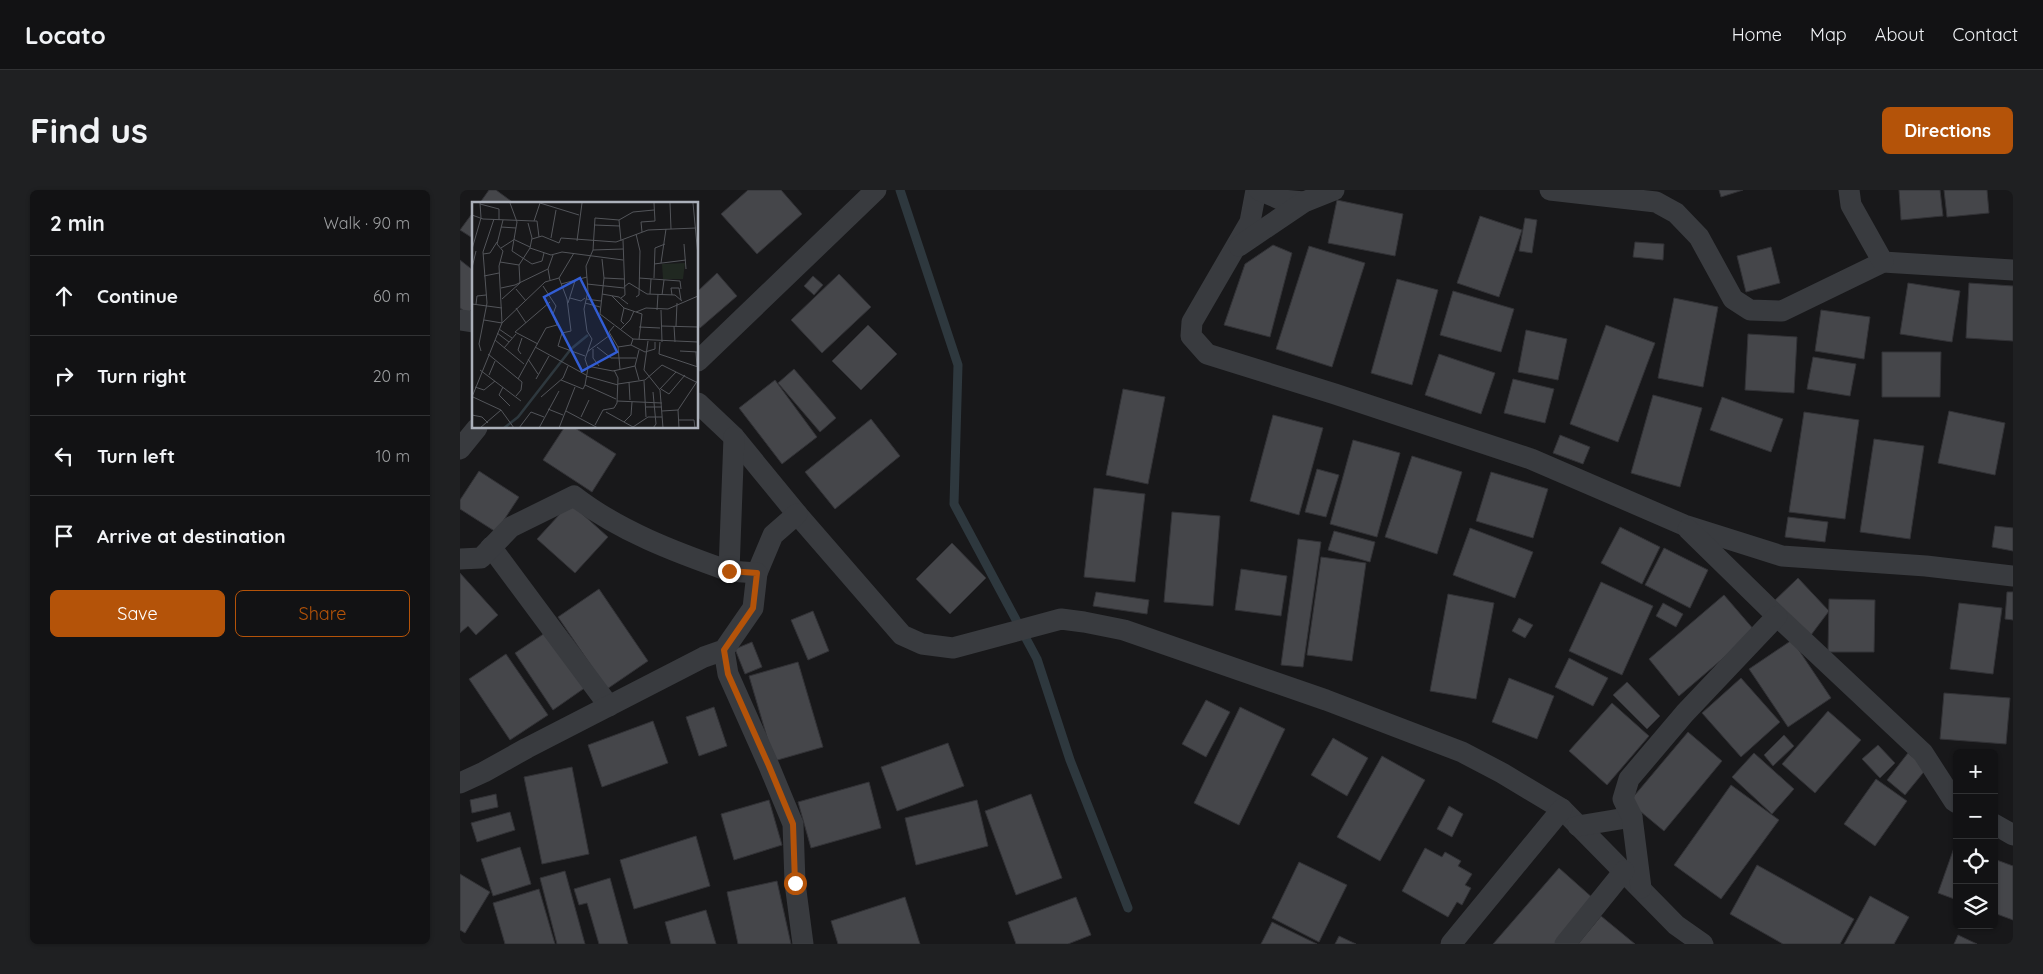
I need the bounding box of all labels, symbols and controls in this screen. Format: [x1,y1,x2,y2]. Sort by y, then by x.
text: Locato [25,20,106,50]
text: Home [1732,23,1782,46]
text: Map [1810,23,1847,46]
text: About [1875,23,1925,46]
text: Contact [1953,23,2018,46]
button: Directions [1882,107,2013,154]
text: Find us [30,108,148,152]
inset map [472,202,699,429]
text: 2 min [50,210,105,236]
text: Walk · 90 m [323,213,410,233]
icon: ahead [50,282,78,310]
text: Continue [97,284,178,308]
text: 60 m [373,286,410,306]
icon: right [50,362,78,390]
text: Turn right [97,364,186,388]
text: 20 m [373,366,410,386]
icon: left [50,442,78,470]
text: Turn left [97,444,175,468]
text: 10 m [376,446,410,466]
icon: arrive [50,522,78,550]
text: Arrive at destination [97,524,286,548]
route end [718,560,741,583]
button: Save [50,590,225,637]
button: Share [235,590,410,637]
map controls [1953,749,1998,929]
button: + [1953,749,1998,794]
button: − [1953,794,1998,839]
button: locate [1953,839,1998,884]
route start [784,872,807,895]
button: layers [1953,884,1998,929]

